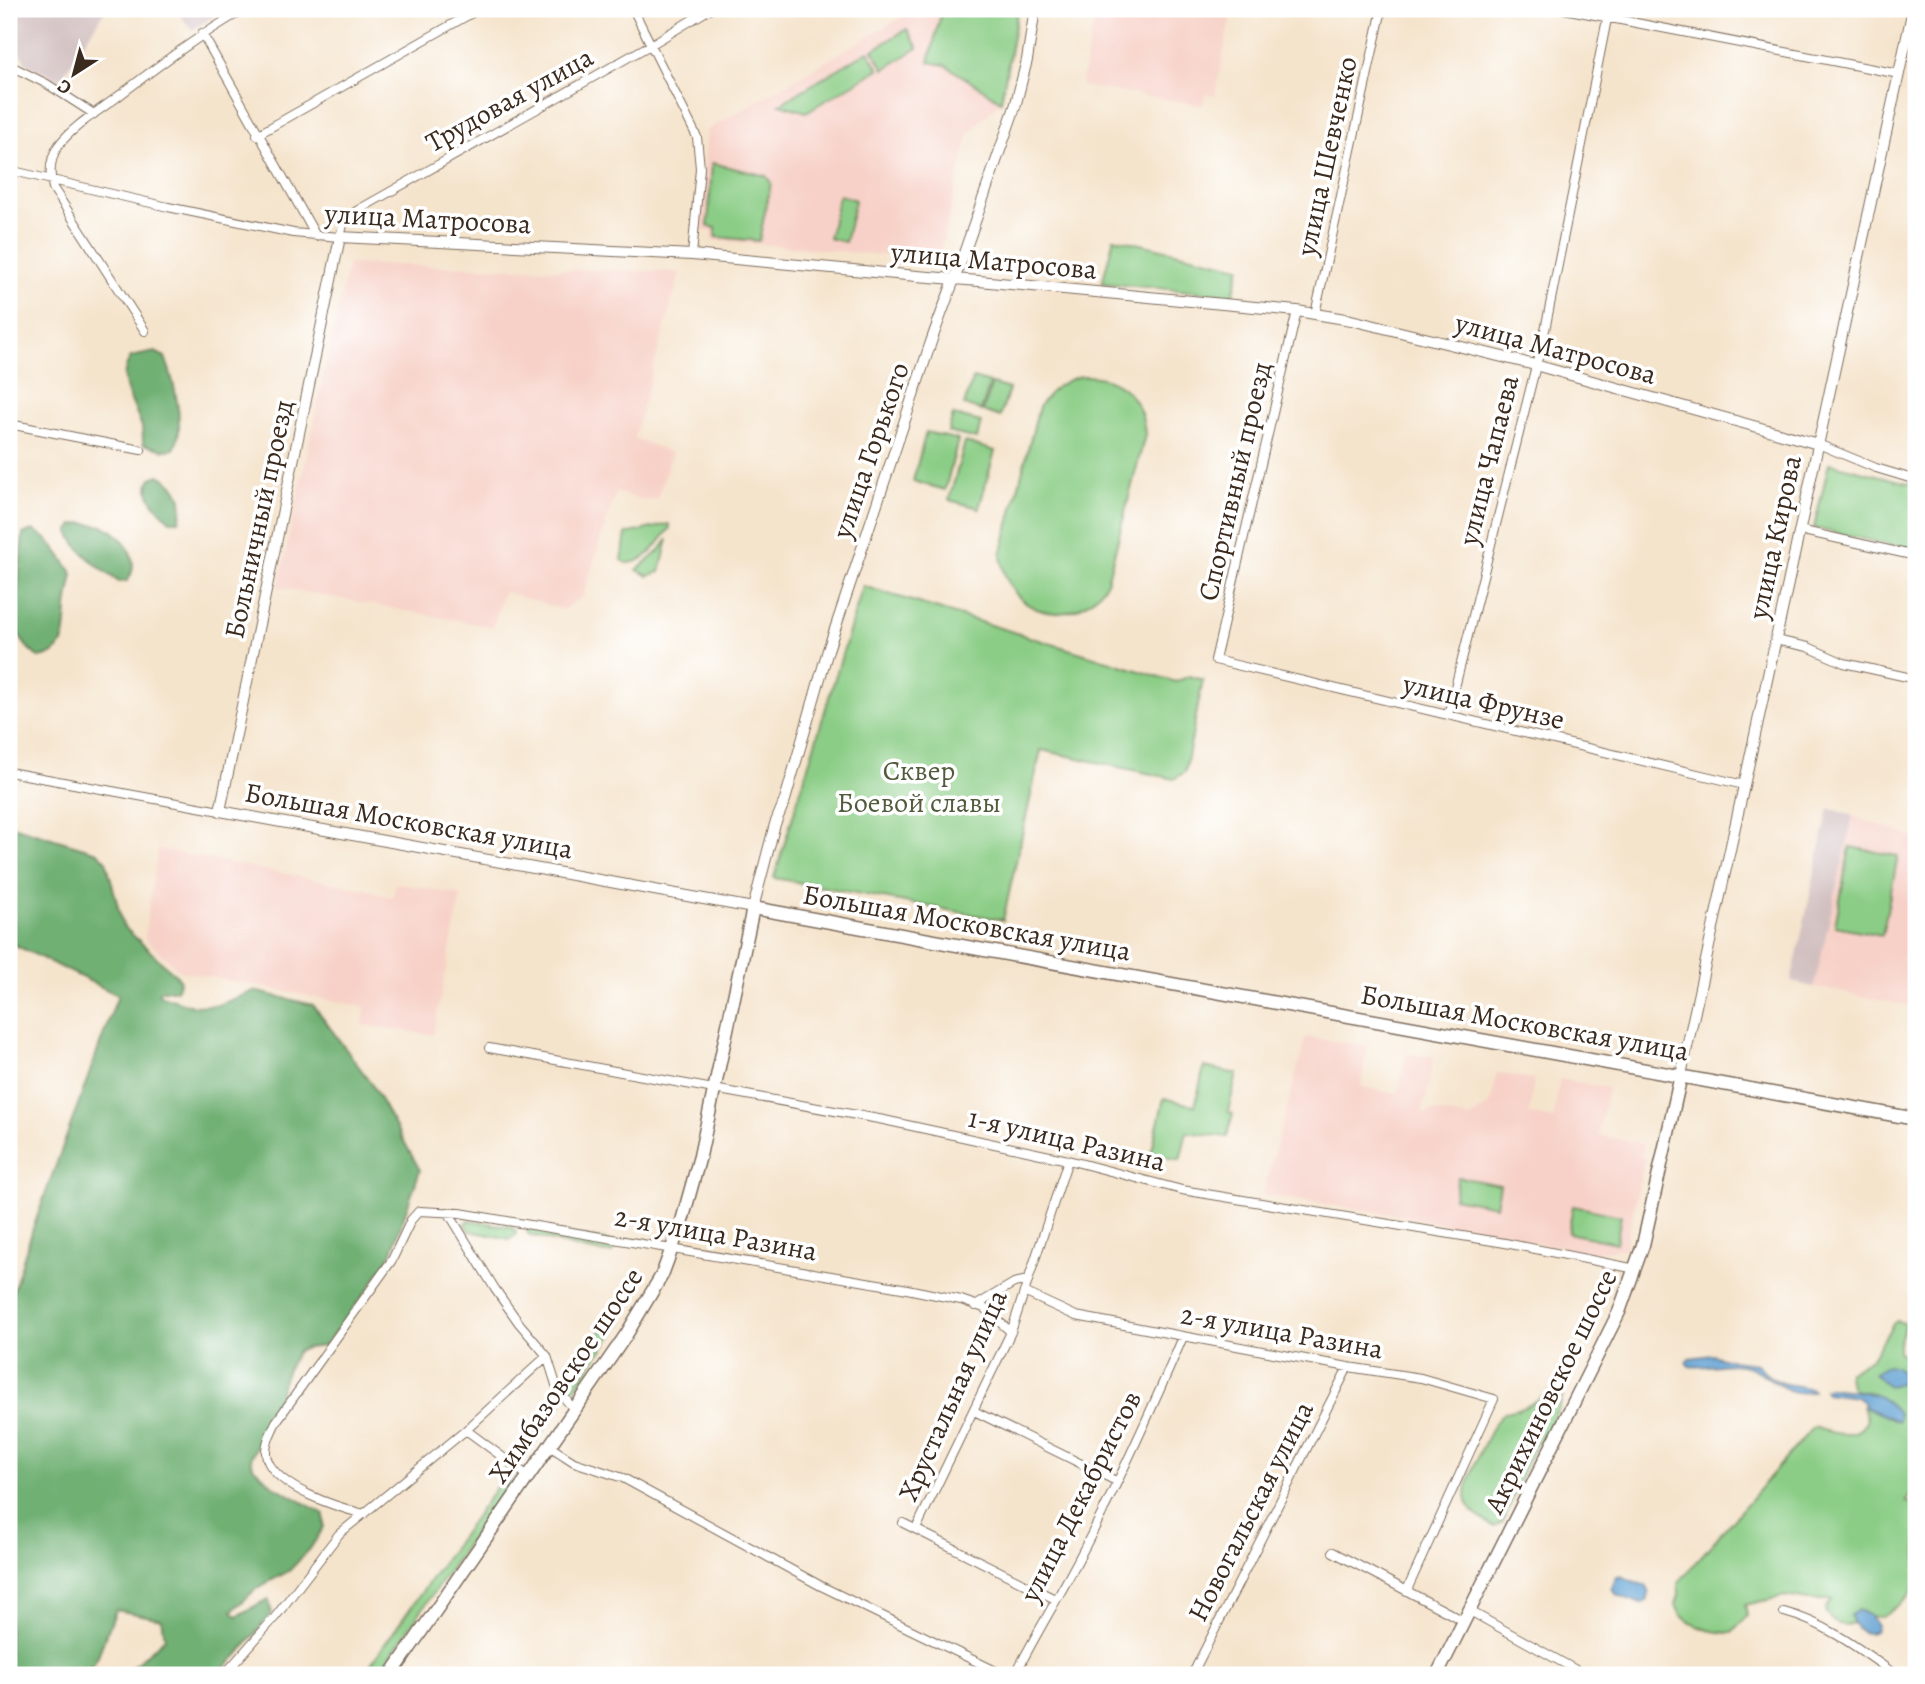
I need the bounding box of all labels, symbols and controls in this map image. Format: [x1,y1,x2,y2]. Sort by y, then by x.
north arrow [38,38,108,108]
street label: Трудовая улица [419,38,600,162]
street label: улица Шевченко [1287,53,1367,260]
text: С [52,73,77,101]
street label: улица Матросова [323,195,532,243]
street label: улица Матросова [888,233,1099,289]
street label: улица Матросова [1450,304,1661,394]
street label: улица Горького [823,357,919,544]
street label: Спортивный проезд [1189,358,1281,604]
street label: улица Чапаева [1449,371,1528,550]
street label: Больничный проезд [215,396,303,642]
street label: улица Кирова [1739,452,1811,624]
street label: улица Фрунзе [1398,665,1568,739]
park label: Сквер Боевой славы [837,752,1001,822]
street label: Большая Московская улица [242,773,576,869]
street label: Большая Московская улица [800,875,1134,971]
street label: Большая Московская улица [1358,975,1692,1071]
street label: 1-я улица Разина [965,1099,1169,1181]
street label: 2-я улица Разина [612,1197,820,1270]
street label: Химбазовское шоссе [479,1260,652,1491]
street label: Акрихиновское шоссе [1475,1263,1627,1521]
street label: Хрустальная улица [889,1284,1017,1507]
street label: 2-я улица Разина [1178,1295,1386,1368]
street label: улица Декабристов [1011,1384,1151,1610]
street label: Новогальская улица [1179,1395,1323,1628]

